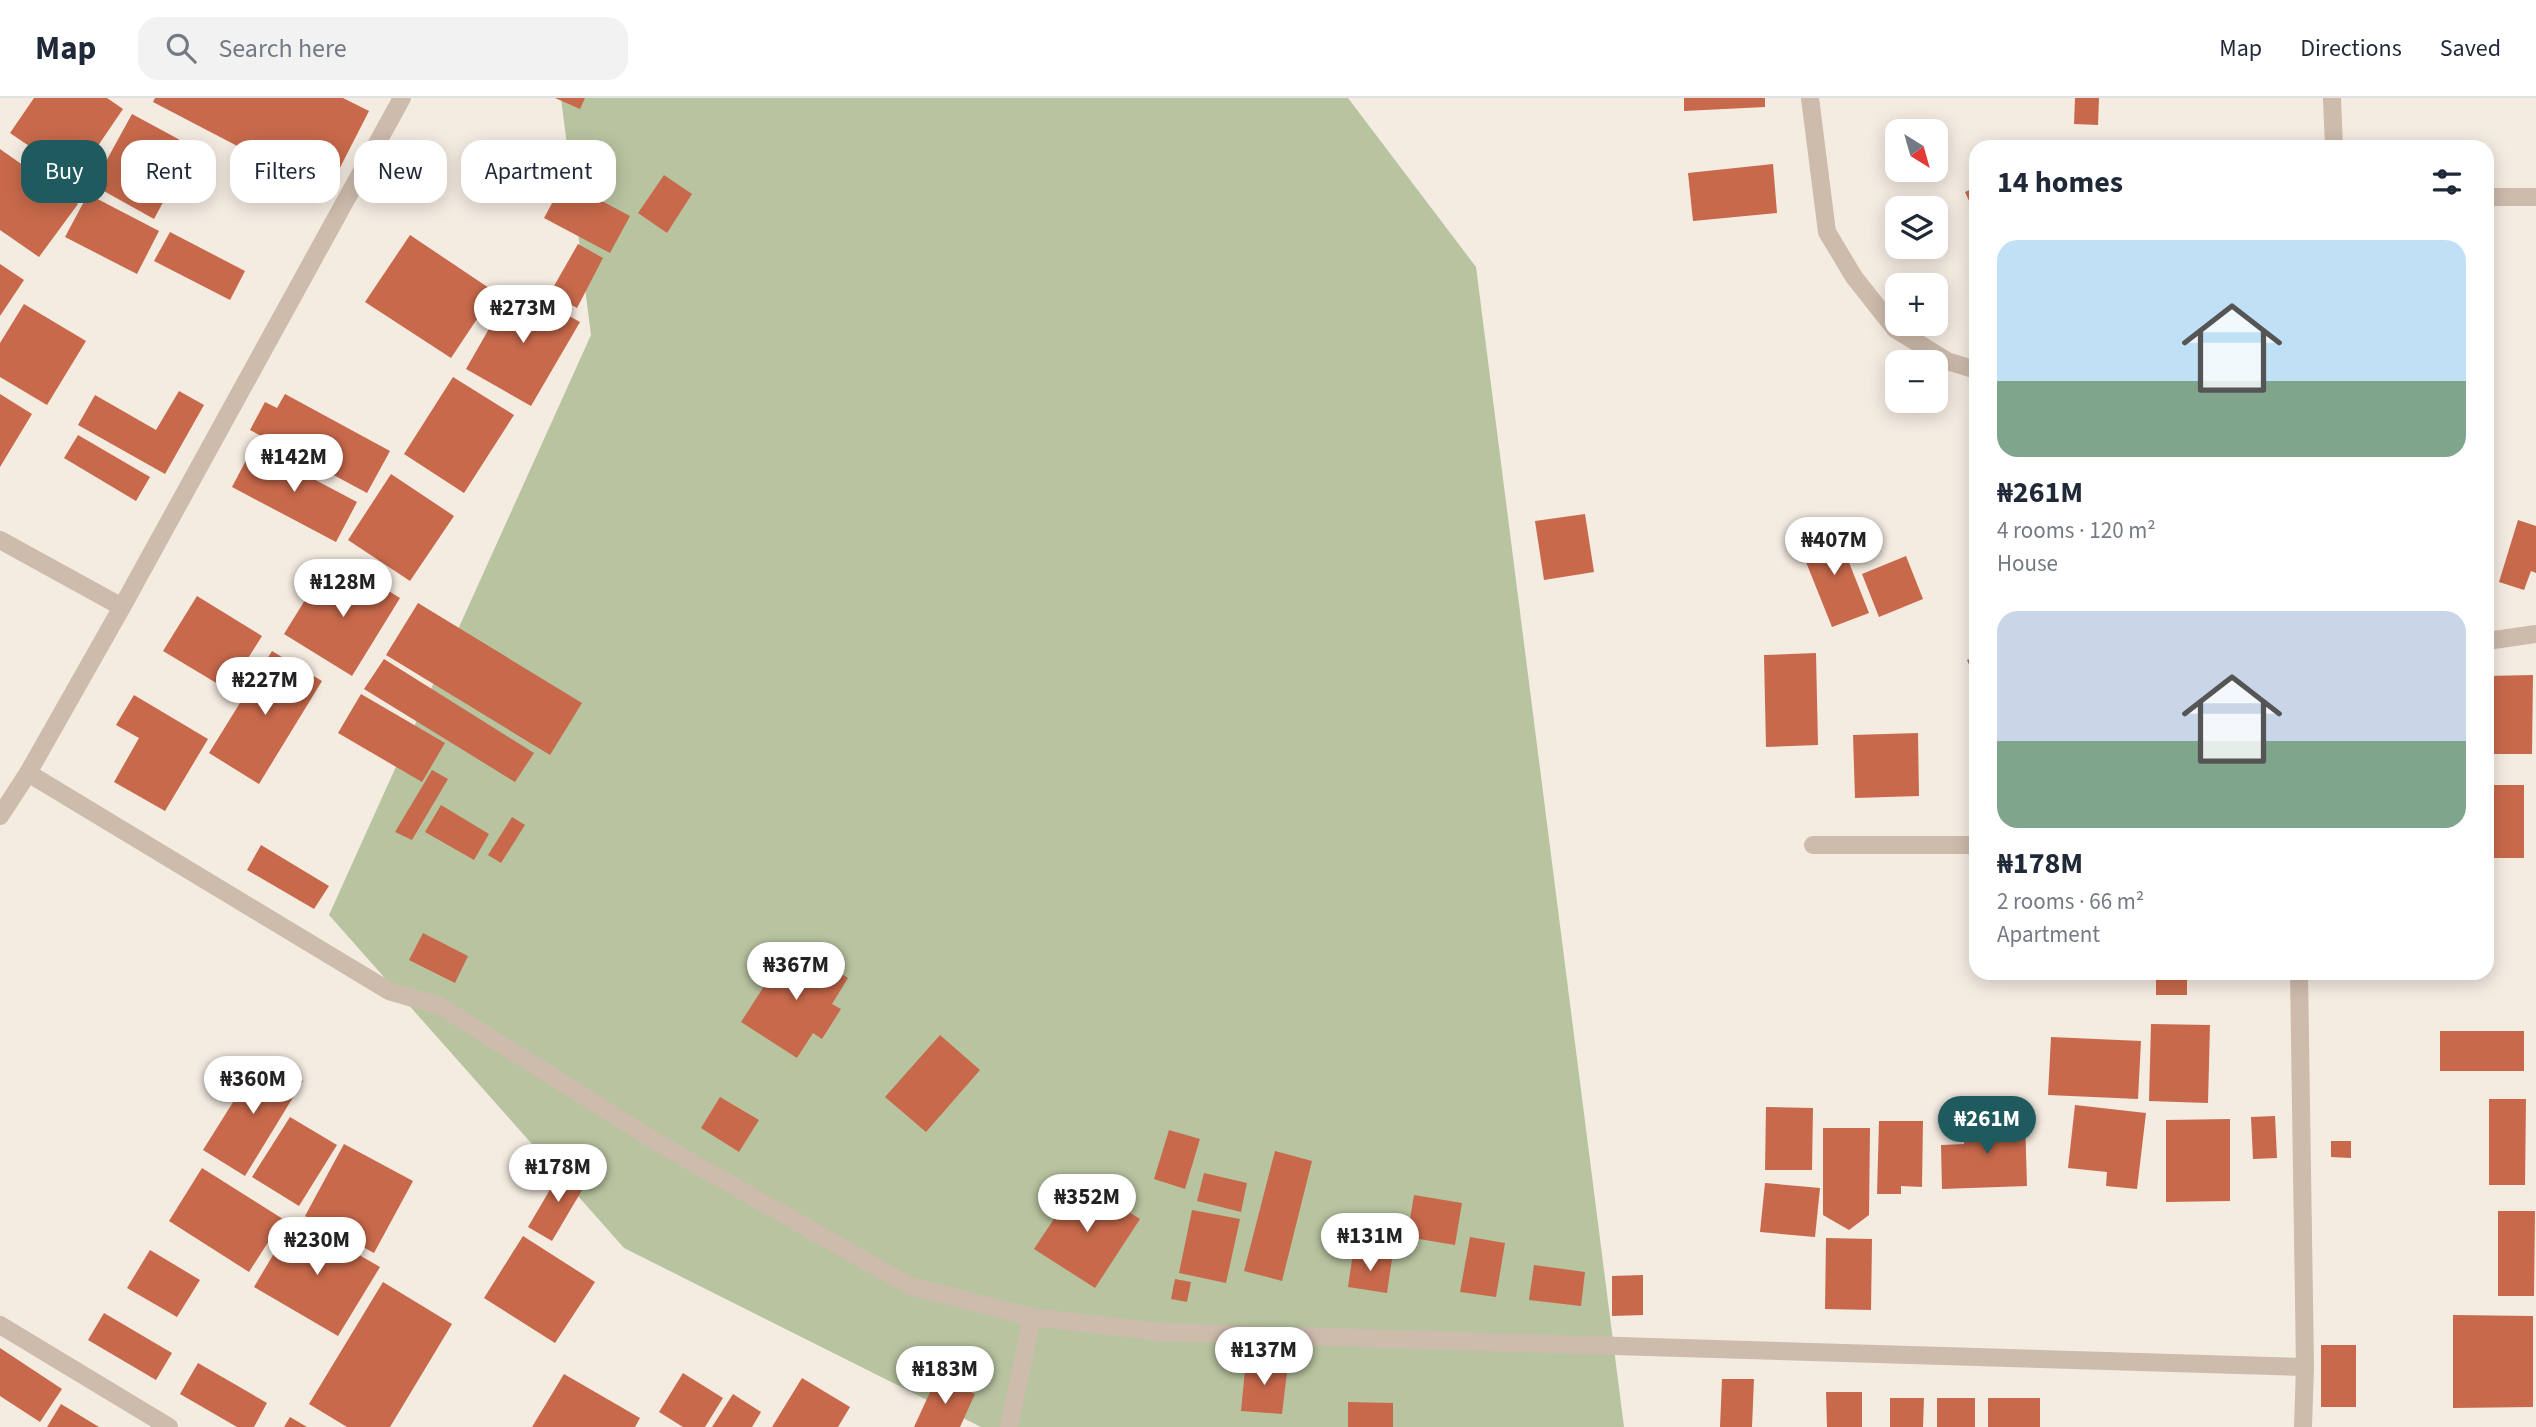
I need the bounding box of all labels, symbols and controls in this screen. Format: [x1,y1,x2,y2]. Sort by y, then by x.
search box [138,17,628,80]
text: Map [35,25,96,72]
icon: search [162,29,200,67]
text: Search here [218,30,347,67]
text: Map [2219,31,2262,66]
text: Directions [2300,31,2402,66]
text: Saved [2440,31,2501,66]
north arrow [1885,119,1948,182]
map controls [1885,119,1948,413]
chip: Buy [21,140,107,203]
chip: Rent [121,140,216,203]
chip: Filters [230,140,340,203]
chip: New [354,140,447,203]
chip: Apartment [461,140,616,203]
text: 14 homes [1997,161,2123,204]
icon: filters [2428,163,2466,201]
button: layers [1885,196,1948,259]
button: + [1885,273,1948,336]
icon: home [2169,285,2295,411]
pin: ₦273M [474,286,572,345]
text: ₦273M [490,291,556,324]
button: − [1885,350,1948,413]
pin: ₦142M [245,434,343,494]
text: ₦142M [261,440,327,473]
text: ₦261M [1997,471,2083,514]
text: 4 rooms · 120 m² [1997,514,2156,547]
pin: ₦407M [1785,518,1883,577]
text: ₦407M [1801,523,1867,556]
text: House [1997,547,2058,580]
pin: ₦128M [294,560,392,619]
text: ₦128M [310,565,376,598]
icon: home [2169,656,2295,782]
pin: ₦227M [216,658,314,717]
text: ₦227M [232,663,298,696]
text: ₦178M [1997,842,2083,885]
text: 2 rooms · 66 m² [1997,885,2144,918]
text: Apartment [1997,918,2100,951]
pin: ₦367M [747,942,845,1002]
text: ₦367M [763,948,829,981]
pin: ₦360M [204,1056,302,1116]
text: ₦360M [220,1062,286,1095]
pin: ₦261M [1938,1096,2036,1156]
text: ₦261M [1954,1102,2020,1135]
pin: ₦178M [509,1144,607,1204]
text: ₦178M [525,1150,591,1183]
pin: ₦352M [1038,1174,1136,1234]
text: ₦352M [1054,1180,1120,1213]
pin: ₦131M [1321,1214,1419,1273]
pin: ₦230M [268,1218,366,1277]
text: ₦131M [1337,1219,1403,1252]
text: ₦230M [284,1223,350,1256]
pin: ₦137M [1215,1328,1313,1387]
text: ₦137M [1231,1333,1297,1366]
pin: ₦183M [896,1346,994,1406]
text: ₦183M [912,1352,978,1385]

